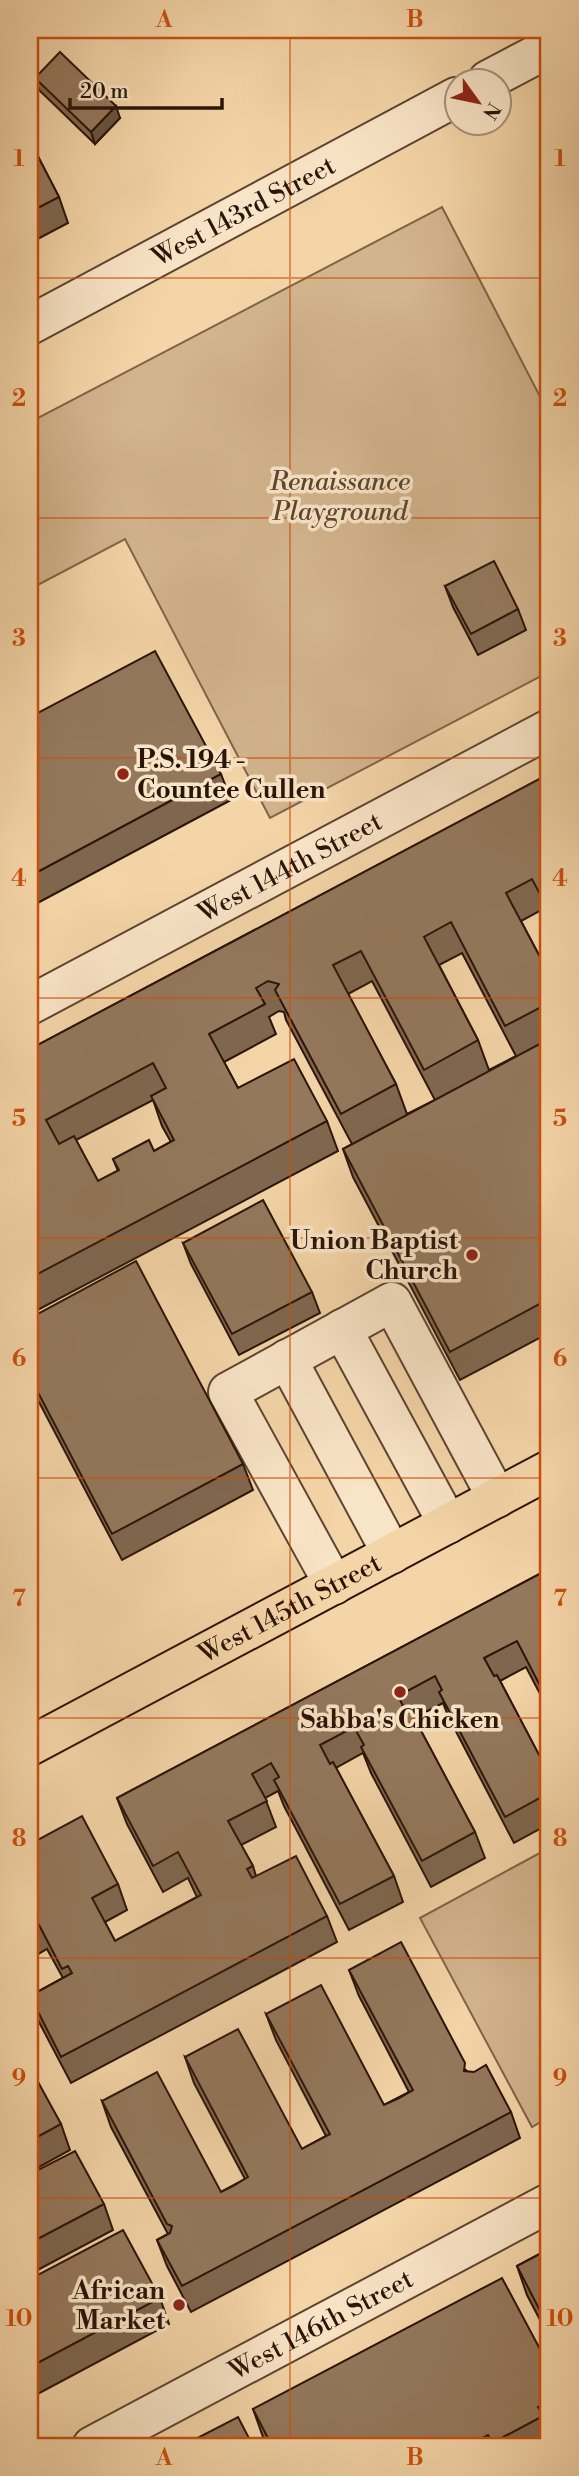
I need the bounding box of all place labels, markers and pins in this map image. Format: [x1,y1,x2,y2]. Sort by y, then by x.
place label: P.S. 194 - Countee Cullen [137,744,325,806]
marker: P.S. 194 - Countee Cullen [115,766,131,782]
place label: Union Baptist Church [290,1225,459,1287]
marker: Union Baptist Church [464,1247,480,1263]
marker: Sabba's Chicken [392,1684,408,1700]
place label: Sabba's Chicken [300,1704,500,1736]
place label: African Market [71,2275,166,2337]
marker: African Market [171,2297,187,2313]

